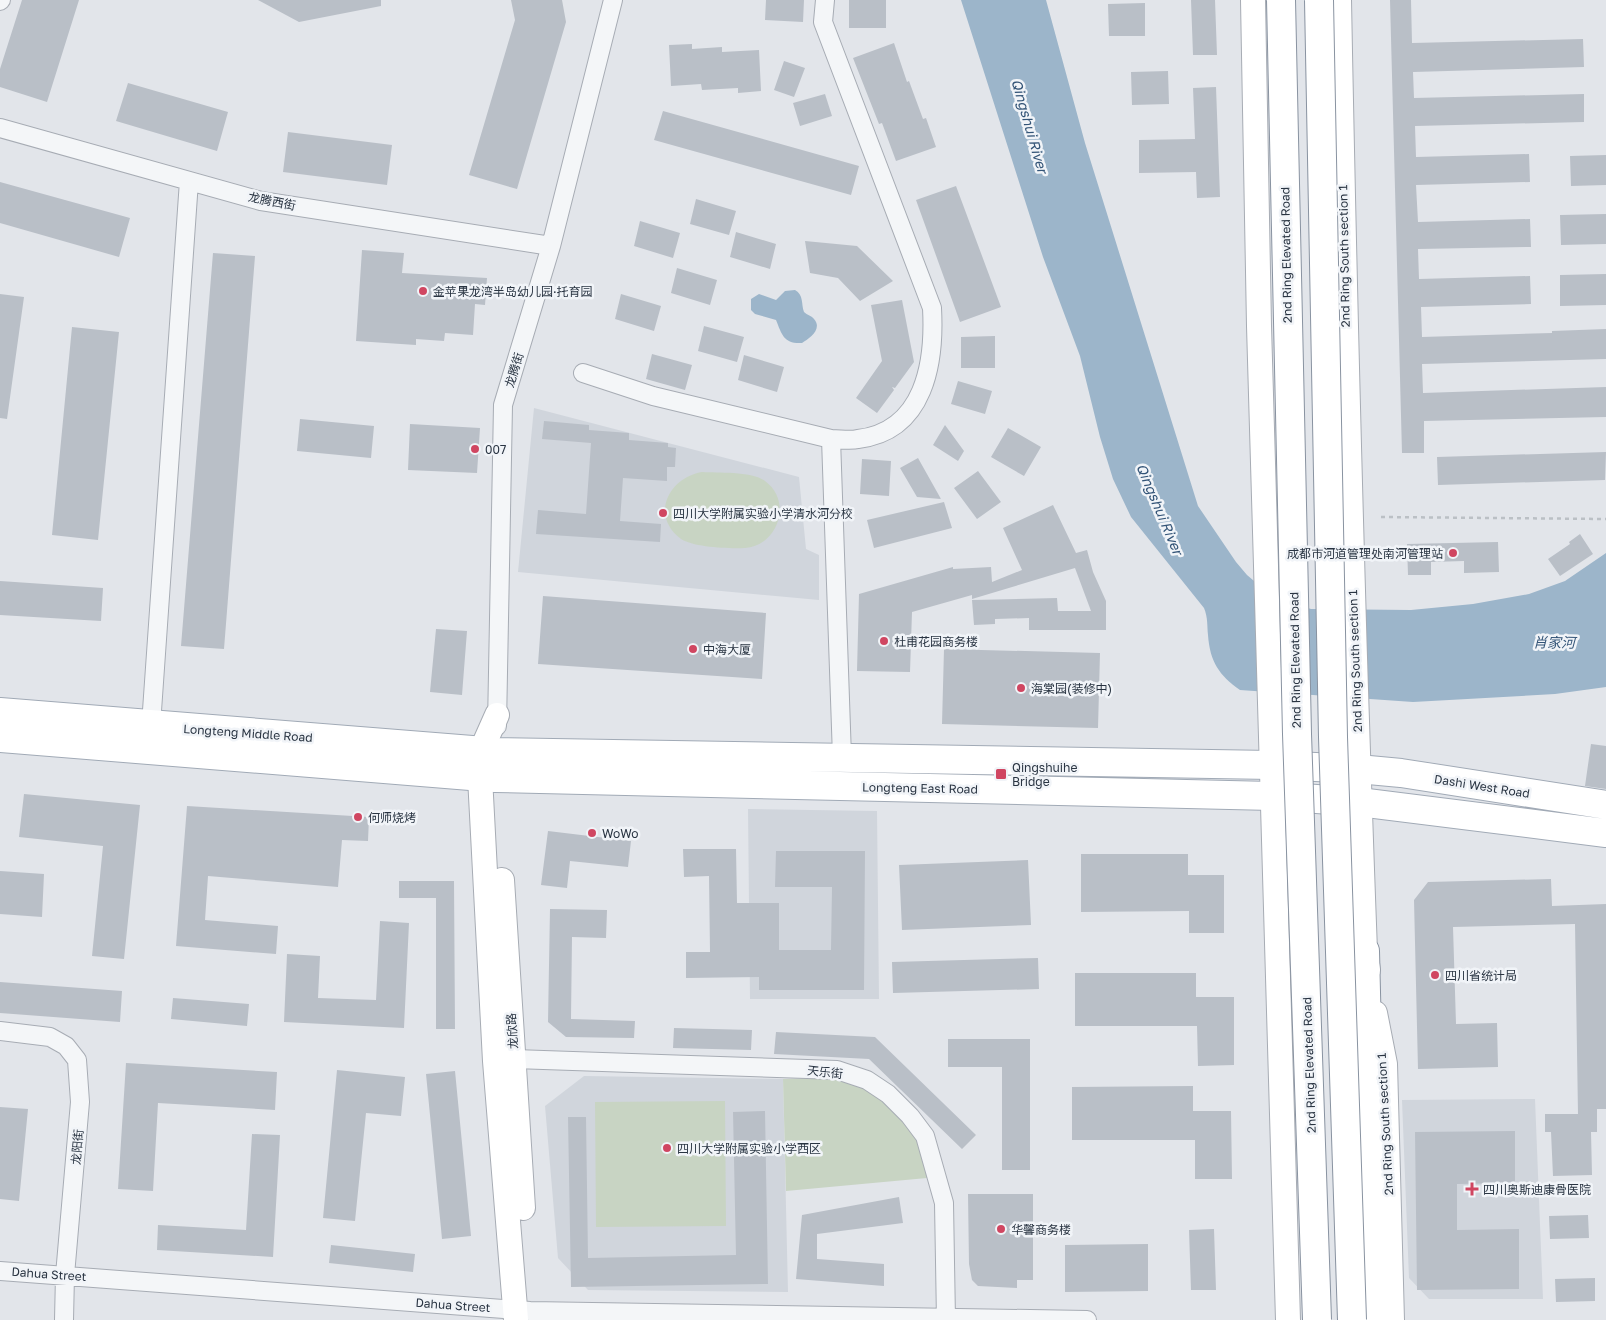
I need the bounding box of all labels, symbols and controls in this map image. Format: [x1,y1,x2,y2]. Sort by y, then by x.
water label: Qingshui River [1008,77,1052,178]
street label: 2nd Ring South section 1 [1335,184,1353,327]
street label: 2nd Ring Elevated Road [1277,187,1295,323]
street label: 龙腾西街 [247,189,297,213]
place label: 金苹果龙湾半岛幼儿园·托育园 [433,284,593,299]
marker: 金苹果龙湾半岛幼儿园·托育园 [417,285,429,297]
street label: 龙腾街 [502,351,526,389]
place label: 007 [485,442,506,457]
marker: 007 [469,443,481,455]
water label: Qingshui River [1133,461,1188,560]
place label: 四川大学附属实验小学清水河分校 [673,506,853,521]
marker: 四川大学附属实验小学清水河分校 [657,507,669,519]
place label: 成都市河道管理处南河管理站 [1287,546,1443,561]
marker: 成都市河道管理处南河管理站 [1447,547,1459,559]
street label: 2nd Ring South section 1 [1345,589,1365,732]
street label: 2nd Ring Elevated Road [1286,592,1304,728]
water label: 肖家河 [1533,633,1578,651]
place label: 杜甫花园商务楼 [894,634,978,649]
marker: 杜甫花园商务楼 [878,635,890,647]
place label: 中海大厦 [703,642,751,657]
marker: 中海大厦 [687,643,699,655]
place label: 海棠园(装修中) [1031,681,1112,696]
marker: 海棠园(装修中) [1015,682,1027,694]
street label: Longteng Middle Road [183,721,313,745]
place label: Qingshuihe Bridge [1012,760,1077,789]
marker: Qingshuihe Bridge [994,767,1008,781]
street label: Dashi West Road [1433,771,1531,801]
street label: Longteng East Road [862,779,978,797]
place label: 何师烧烤 [368,810,416,825]
marker: 何师烧烤 [352,811,364,823]
place label: WoWo [602,826,638,841]
marker: WoWo [586,827,598,839]
place label: 四川省统计局 [1445,968,1517,983]
marker: 四川省统计局 [1429,969,1441,981]
street label: 2nd Ring Elevated Road [1299,997,1319,1133]
street label: 龙欣路 [503,1013,521,1049]
street label: 2nd Ring South section 1 [1374,1052,1396,1196]
street label: 天乐街 [806,1063,844,1081]
street label: 龙阳街 [68,1128,86,1166]
place label: 四川大学附属实验小学西区 [677,1141,821,1156]
marker: 四川大学附属实验小学西区 [661,1142,673,1154]
marker: 四川奥斯迪康骨医院 [1465,1182,1479,1196]
place label: 四川奥斯迪康骨医院 [1483,1182,1591,1197]
place label: 华馨商务楼 [1011,1222,1071,1237]
marker: 华馨商务楼 [995,1223,1007,1235]
street label: Dahua Street [11,1264,87,1284]
street label: Dahua Street [415,1295,491,1315]

